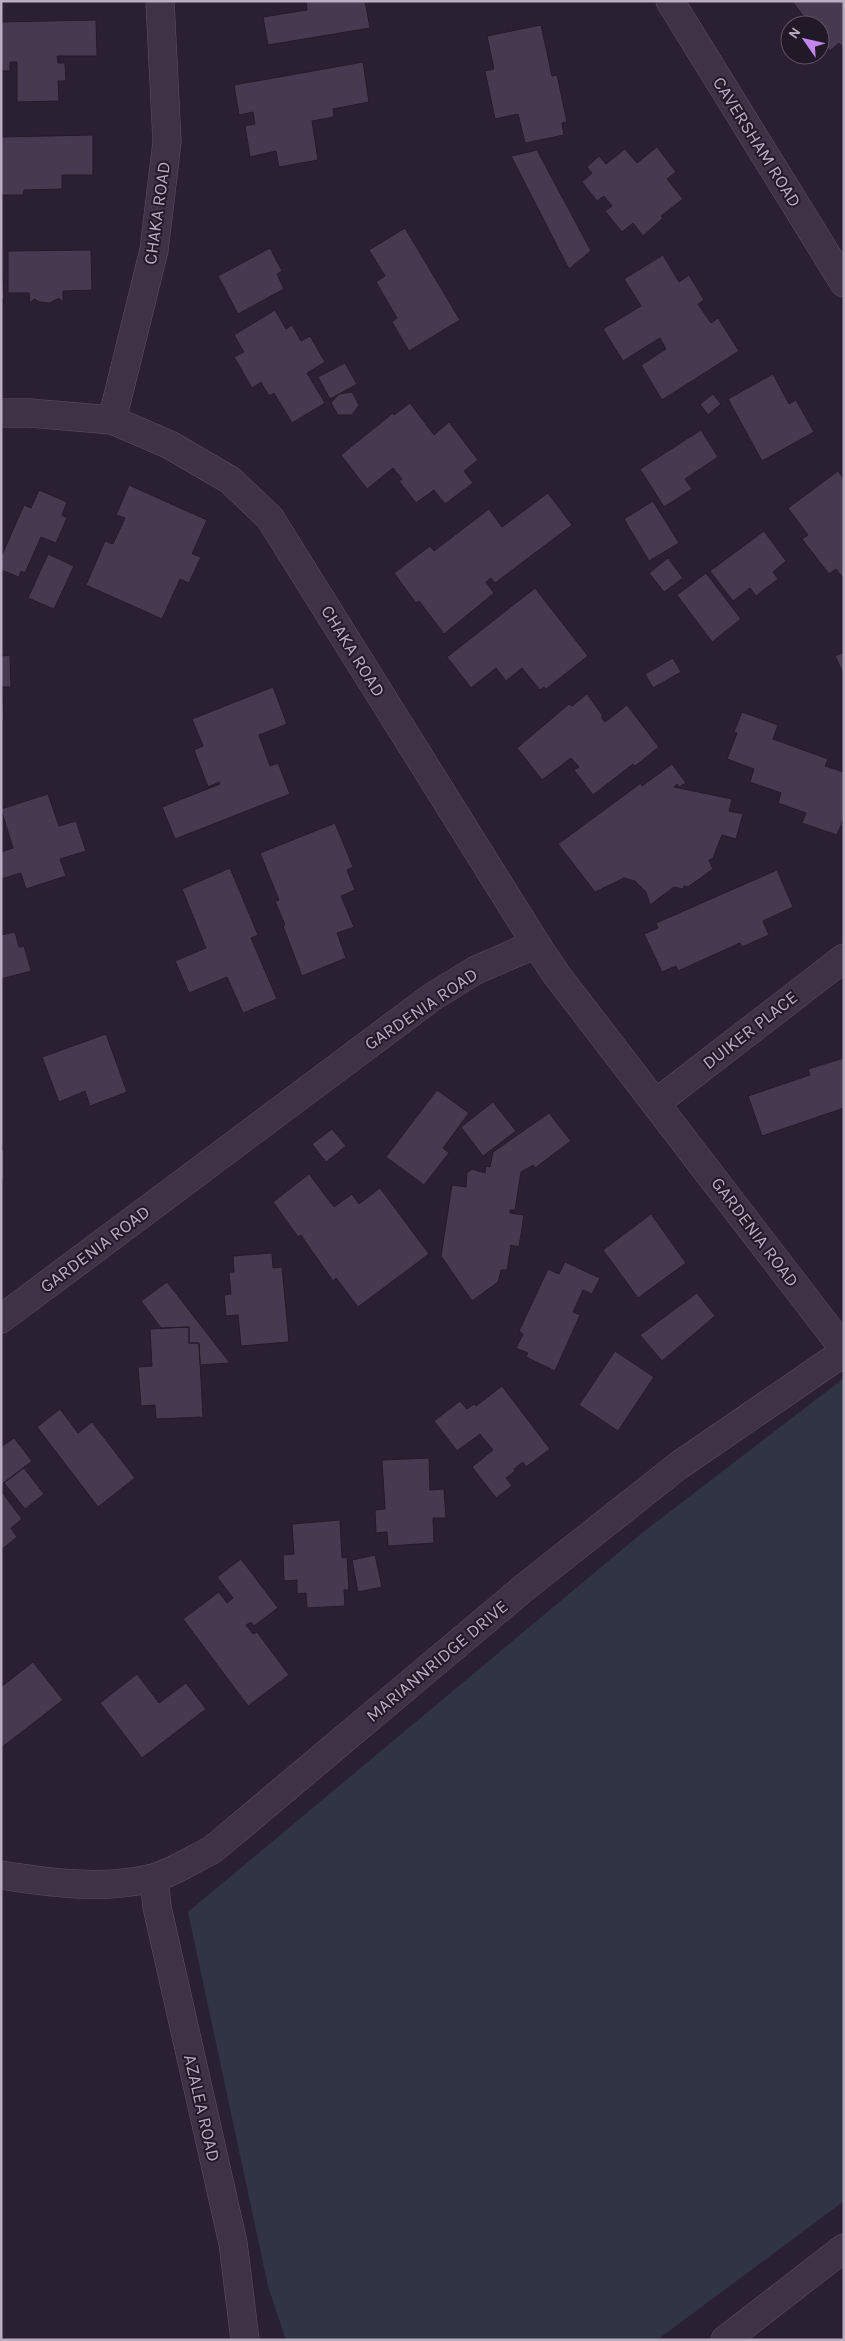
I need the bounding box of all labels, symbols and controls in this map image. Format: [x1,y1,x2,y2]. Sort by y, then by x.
north arrow [780,15,830,65]
text: N [785,24,804,42]
street label: CAVERSHAM ROAD [708,73,806,211]
street label: CHAKA ROAD [139,160,175,266]
street label: CHAKA ROAD [316,601,390,701]
street label: GARDENIA ROAD [360,963,482,1055]
street label: DUIKER PLACE [698,986,802,1074]
street label: GARDENIA ROAD [707,1173,803,1291]
street label: GARDENIA ROAD [36,1201,154,1297]
street label: MARIANNRIDGE DRIVE [361,1595,513,1727]
street label: AZALEA ROAD [179,2052,225,2164]

